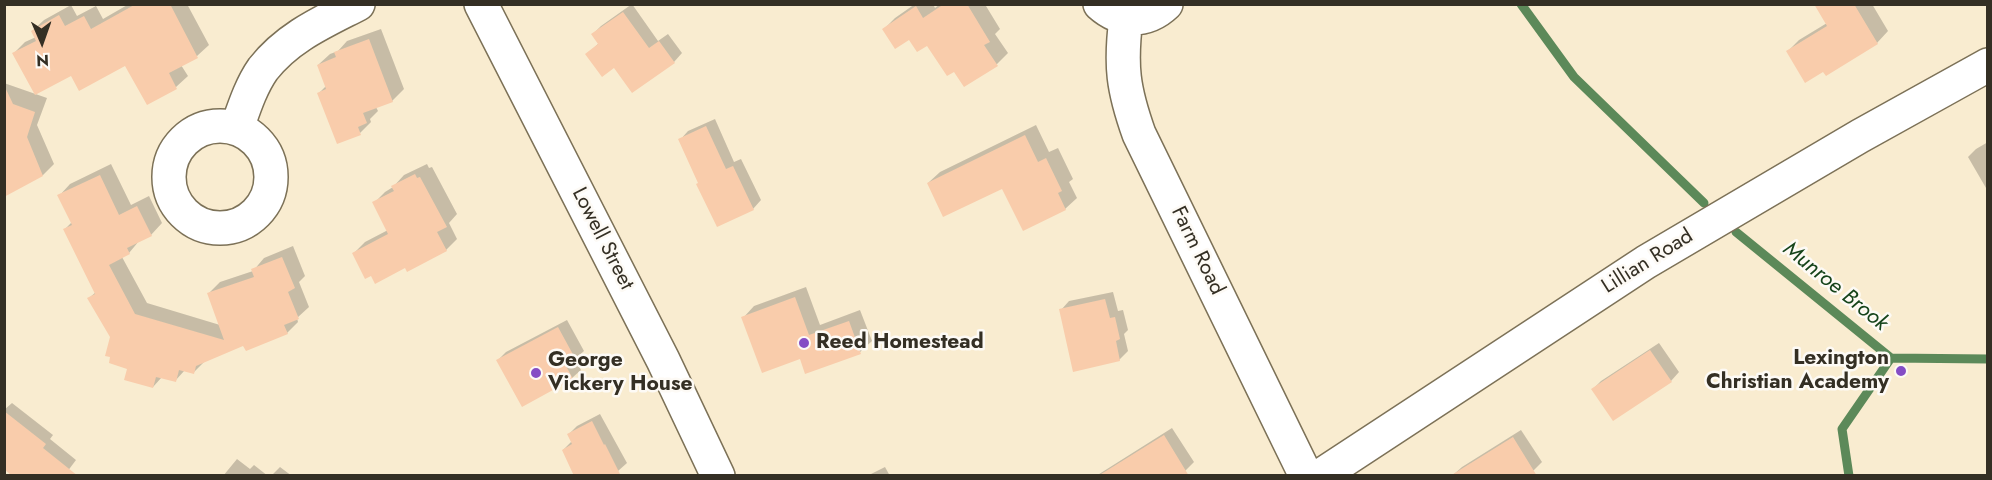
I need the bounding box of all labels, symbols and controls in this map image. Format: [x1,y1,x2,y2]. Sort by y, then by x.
north arrow [12,12,72,72]
text: N [36,49,49,72]
street label: Lowell Street [565,184,639,294]
street label: Farm Road [1165,203,1229,299]
street label: Lillian Road [1598,224,1698,300]
water label: Munroe Brook [1777,237,1893,337]
place label: Reed Homestead [816,330,984,356]
marker: Reed Homestead [797,336,811,350]
place label: Lexington Christian Academy [1706,346,1889,396]
place label: George Vickery House [548,348,693,398]
marker: Lexington Christian Academy [1894,364,1908,378]
marker: George Vickery House [529,366,543,380]

